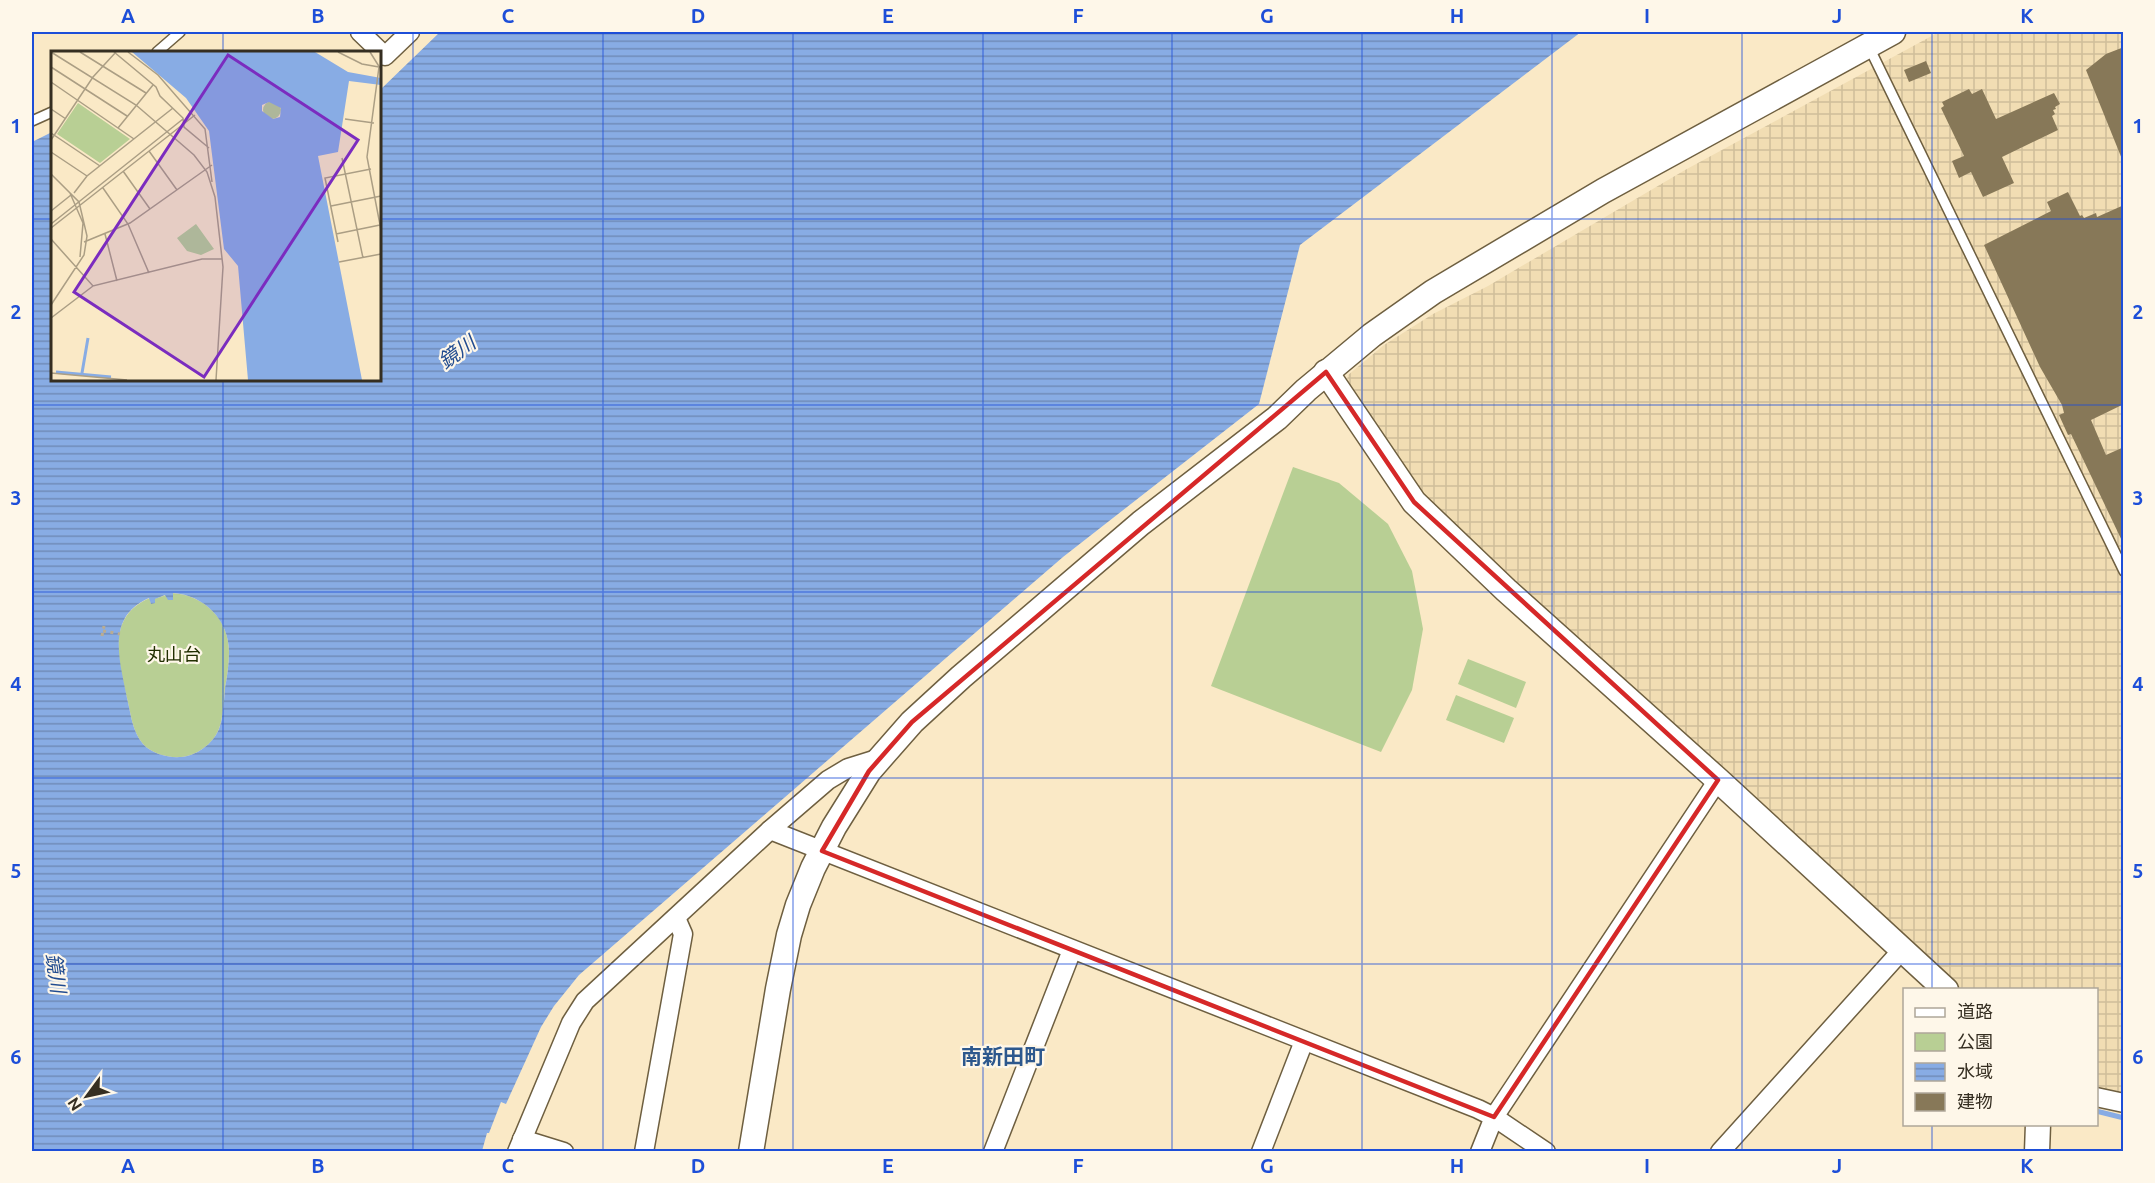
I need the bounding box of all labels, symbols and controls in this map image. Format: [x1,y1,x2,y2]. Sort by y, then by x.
text: A [121,4,135,27]
text: B [311,4,325,27]
text: C [502,4,515,27]
text: D [691,4,705,27]
text: E [882,4,894,27]
text: F [1072,4,1084,27]
text: G [1260,4,1274,27]
text: H [1450,4,1464,27]
text: I [1644,4,1650,27]
text: J [1832,4,1842,27]
text: K [2020,4,2034,27]
inset map [51,51,381,381]
text: 1 [10,114,22,137]
text: 1 [2132,114,2144,137]
text: 2 [10,300,22,323]
text: 2 [2132,300,2144,323]
water label: 鏡川 [434,329,481,373]
text: 3 [10,486,22,509]
text: 3 [2132,486,2144,509]
park label: 丸山台 [147,644,201,664]
text: 4 [10,672,22,695]
text: 4 [2132,672,2144,695]
text: 5 [10,859,22,882]
text: 5 [2132,859,2144,882]
water label: 鏡川 [42,952,71,996]
legend [1903,988,2098,1126]
text: 道路 [1957,1001,1993,1021]
text: 公園 [1957,1031,1993,1051]
district label: 南新田町 [961,1044,1045,1068]
text: 6 [10,1045,22,1068]
text: 6 [2132,1045,2144,1068]
text: 水域 [1957,1061,1993,1081]
north arrow [57,1066,117,1126]
text: 建物 [1957,1091,1993,1111]
text: N [64,1094,85,1114]
text: A [121,1154,135,1177]
text: B [311,1154,325,1177]
text: C [502,1154,515,1177]
text: D [691,1154,705,1177]
text: E [882,1154,894,1177]
text: F [1072,1154,1084,1177]
text: G [1260,1154,1274,1177]
text: H [1450,1154,1464,1177]
text: I [1644,1154,1650,1177]
text: J [1832,1154,1842,1177]
text: K [2020,1154,2034,1177]

